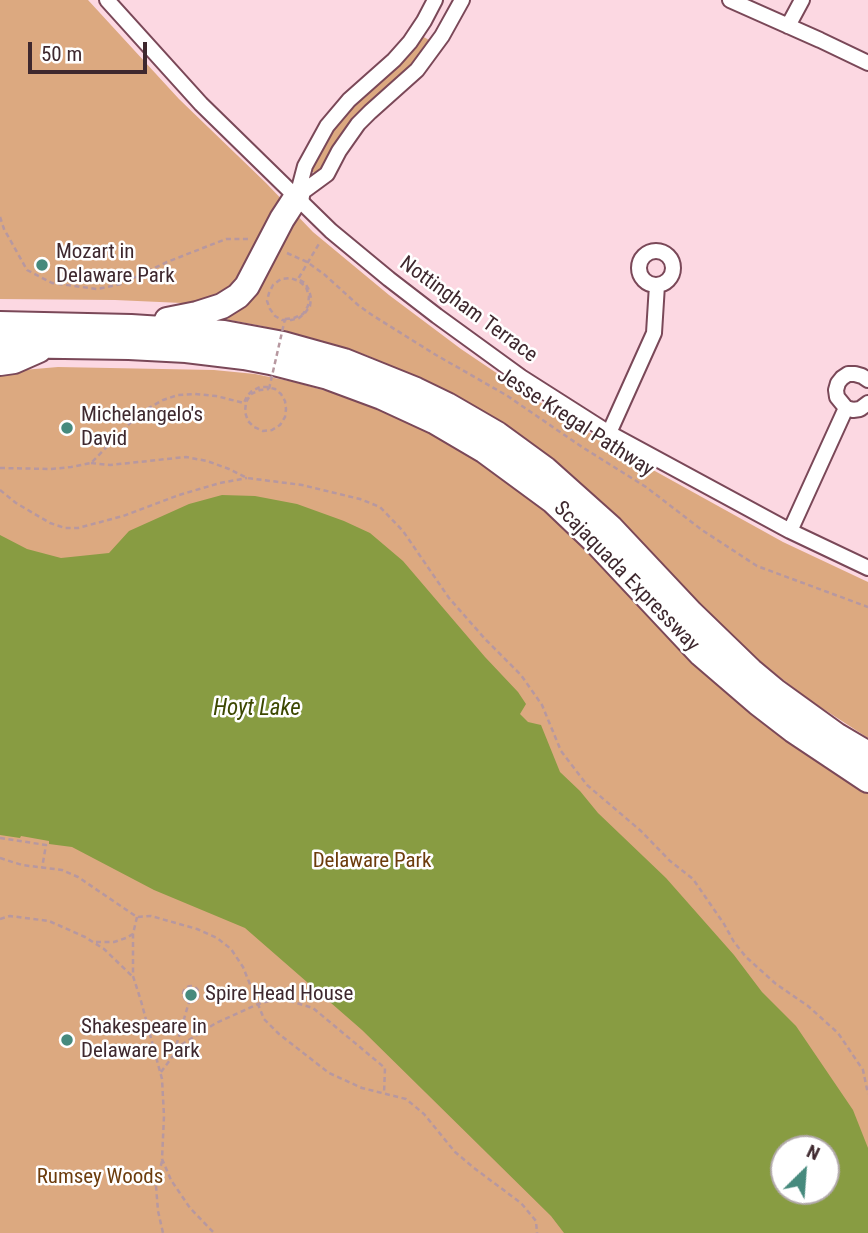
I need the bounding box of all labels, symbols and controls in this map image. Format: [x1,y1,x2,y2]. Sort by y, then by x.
scale bar [32,28,150,72]
text: 50 m [41,42,82,66]
place label: Mozart in Delaware Park [56,240,175,290]
street label: Nottingham Terrace [394,252,542,368]
marker: Mozart in Delaware Park [34,257,50,273]
street label: Jesse Kregal Pathway [492,363,658,483]
place label: Michelangelo's David [81,403,203,453]
marker: Michelangelo's David [59,420,75,436]
street label: Scajaquada Expressway [548,497,704,657]
water label: Hoyt Lake [213,695,301,723]
park label: Delaware Park [313,849,431,875]
place label: Spire Head House [205,982,353,1008]
marker: Spire Head House [183,987,199,1003]
place label: Shakespeare in Delaware Park [81,1015,207,1065]
marker: Shakespeare in Delaware Park [59,1032,75,1048]
north arrow [770,1135,840,1205]
text: N [803,1139,823,1165]
park label: Rumsey Woods [37,1165,163,1191]

